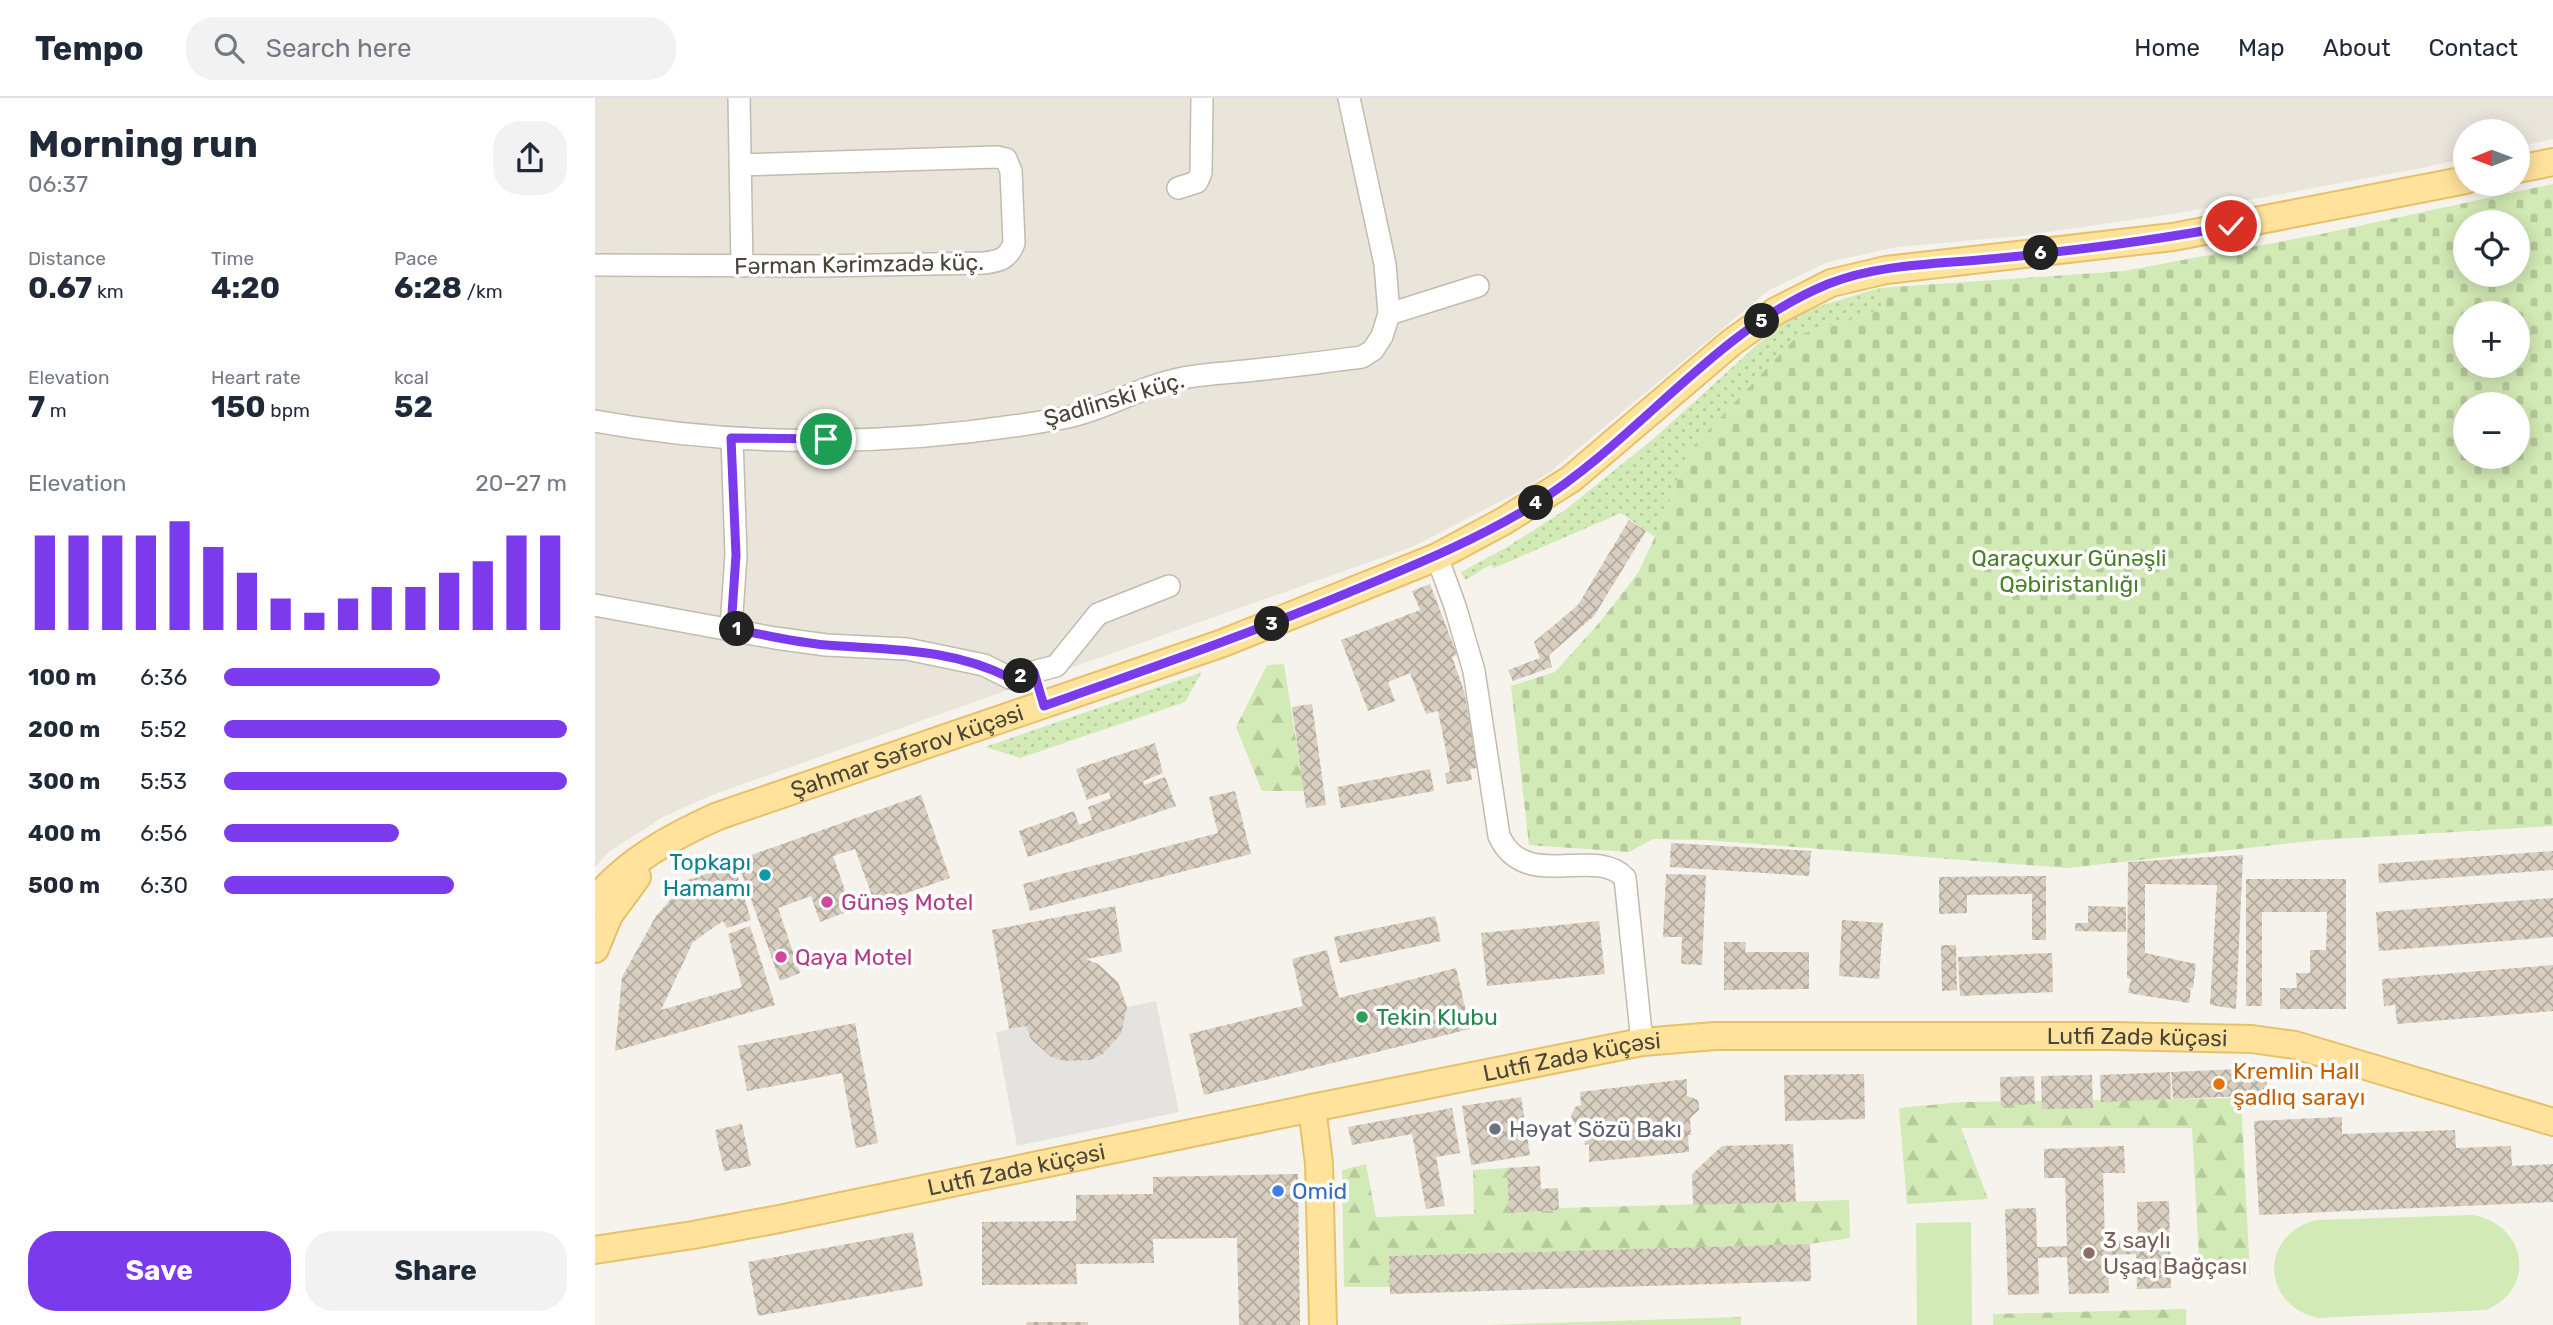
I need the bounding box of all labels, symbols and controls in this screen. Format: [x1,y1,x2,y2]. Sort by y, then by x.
search box [186,17,676,80]
text: Tempo [35,29,144,68]
icon: search [210,29,248,67]
text: Search here [266,33,412,64]
text: Home [2134,34,2200,62]
text: Map [2238,34,2285,62]
text: About [2323,34,2391,62]
text: Contact [2429,34,2518,62]
north arrow [2453,119,2531,196]
map controls [2453,119,2530,469]
text: Morning run [28,121,258,167]
button: share [493,121,567,195]
text: 06:37 [28,170,88,198]
pin [2201,196,2261,256]
icon: check [2212,207,2250,245]
button: locate [2453,210,2530,287]
pin: 6 [2023,236,2059,270]
text: 6 [2034,241,2047,264]
text: Distance [28,247,106,270]
text: Time [211,247,254,270]
text: Pace [394,247,438,270]
street label: Fərman Kərimzadə küç. [734,248,984,280]
text: 0.67 [28,270,92,306]
text: 4:20 [211,270,280,306]
text: 6:28 [394,270,462,306]
text: km [92,280,124,303]
text: /km [462,280,503,303]
button: + [2453,301,2530,378]
pin: 5 [1745,304,1779,339]
text: 5 [1755,309,1768,332]
text: Elevation [28,366,109,389]
text: Heart rate [211,366,301,389]
text: kcal [394,366,429,389]
street label: Şadlinski küç. [1041,366,1187,432]
text: 7 [28,389,45,425]
text: 150 [211,389,266,425]
text: 52 [394,389,433,425]
button: − [2453,392,2530,469]
text: m [45,399,67,422]
text: bpm [266,399,310,422]
pin [796,409,856,469]
icon: arrive [807,420,845,458]
text: Elevation [28,469,127,497]
text: 20–27 m [475,469,567,497]
pin: 4 [1518,486,1553,520]
text: 4 [1529,491,1542,514]
park label: Qaraçuxur Günəşli Qəbiristanlığı [1971,544,2167,598]
pin: 3 [1255,606,1289,642]
pin: 1 [719,612,755,646]
text: 3 [1265,612,1278,635]
text: 1 [732,617,741,640]
pin: 2 [1003,658,1039,694]
text: 100 m [28,663,97,691]
text: 6:36 [140,663,187,691]
text: 2 [1014,664,1027,687]
street label: Şahmar Səfərov küçəsi [787,698,1027,804]
text: 200 m [28,715,100,743]
text: 5:52 [140,715,187,743]
text: 300 m [28,767,100,795]
text: 5:53 [140,767,187,795]
text: 400 m [28,819,101,847]
text: 6:56 [140,819,187,847]
place label: Topkapı Hamamı [663,848,751,902]
marker: Topkapı Hamamı [757,867,773,883]
text: 500 m [28,871,100,899]
text: 6:30 [140,871,188,899]
place label: Günəş Motel [841,888,973,916]
marker: Günəş Motel [819,894,835,910]
place label: Qaya Motel [795,943,912,971]
marker: Qaya Motel [773,949,789,965]
place label: Tekin Klubu [1376,1003,1498,1031]
marker: Tekin Klubu [1354,1009,1370,1025]
street label: Lutfi Zadə küçəsi [2047,1022,2228,1052]
street label: Lutfi Zadə küçəsi [1480,1027,1662,1088]
place label: Kremlin Hall şadlıq sarayı [2233,1057,2365,1111]
marker: Kremlin Hall şadlıq sarayı [2211,1076,2227,1092]
place label: Həyat Sözü Bakı [1509,1115,1682,1143]
marker: Həyat Sözü Bakı [1487,1121,1503,1137]
street label: Lutfi Zadə küçəsi [925,1137,1108,1202]
place label: Omid [1292,1177,1347,1205]
marker: Omid [1270,1183,1286,1199]
place label: 3 saylı Uşaq Bağçası [2103,1226,2247,1280]
button: Save [28,1231,291,1311]
button: Share [305,1231,567,1311]
marker: 3 saylı Uşaq Bağçası [2081,1245,2097,1261]

